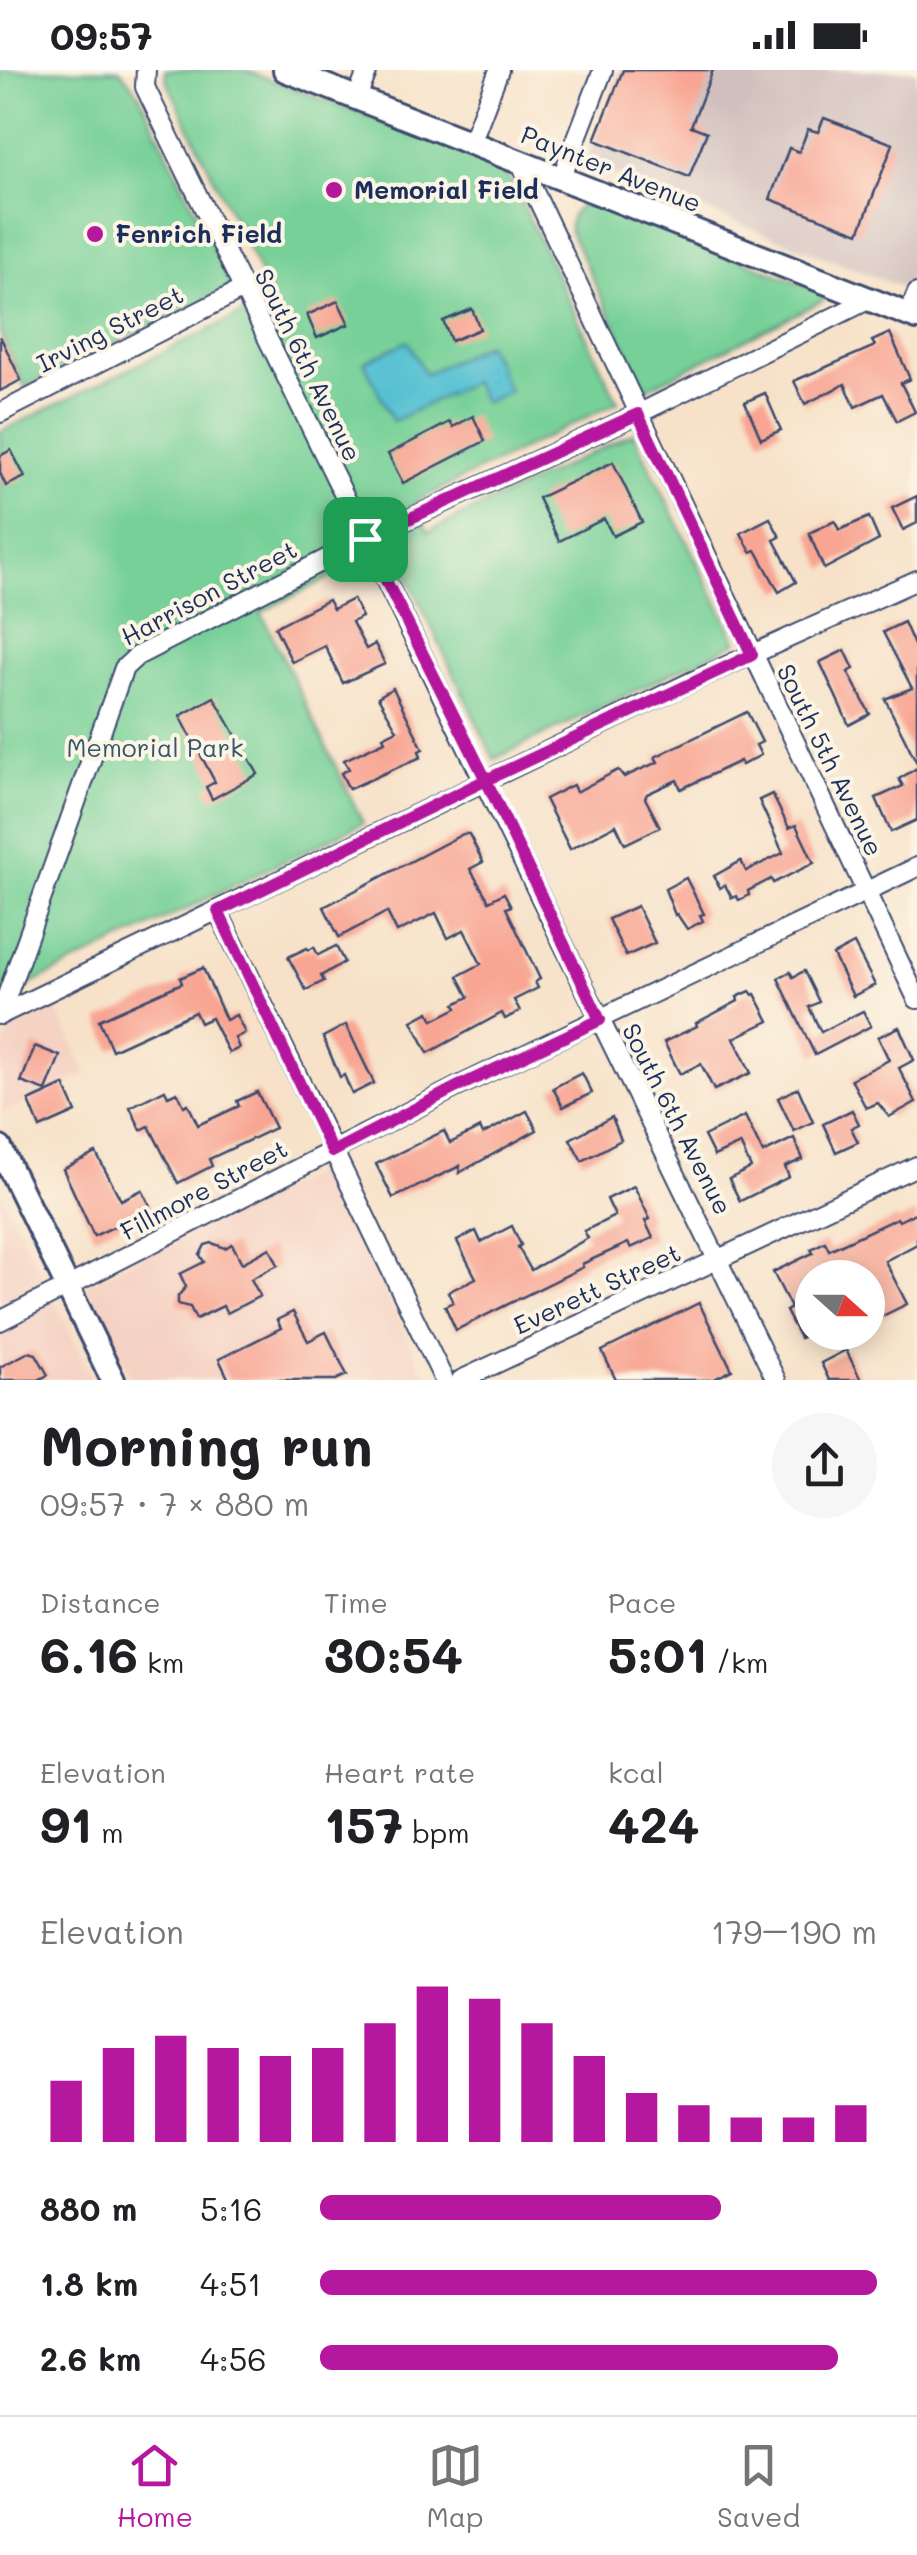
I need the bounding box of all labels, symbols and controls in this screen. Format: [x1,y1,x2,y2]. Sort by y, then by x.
text: 09:57 [50,10,153,60]
street label: Paynter Avenue [516,117,706,220]
place label: Memorial Field [354,173,539,205]
marker: Memorial Field [323,179,345,201]
place label: Fenrich Field [115,217,282,249]
marker: Fenrich Field [84,223,106,245]
street label: South 6th Avenue [248,263,369,466]
street label: Irving Street [31,277,188,379]
pin [323,497,408,582]
icon: arrive [338,512,393,567]
street label: Harrison Street [115,532,302,652]
street label: South 5th Avenue [771,658,891,861]
park label: Memorial Park [67,731,243,763]
street label: South 6th Avenue [616,1018,740,1220]
street label: Fillmore Street [115,1132,293,1247]
street label: Everett Street [508,1235,685,1341]
north arrow [795,1260,885,1350]
map controls [795,1260,885,1350]
text: Morning run [40,1408,373,1480]
button: share [772,1413,877,1518]
text: 09:57 · 7 × 880 m [40,1482,309,1524]
text: Distance [40,1584,161,1620]
text: Time [324,1584,388,1620]
text: Pace [608,1584,676,1620]
text: 6.16 [40,1620,138,1686]
text: 30:54 [324,1620,463,1686]
text: 5:01 [608,1620,707,1686]
text: km [138,1644,184,1680]
text: /km [707,1644,768,1680]
text: Elevation [40,1754,166,1790]
text: Heart rate [324,1754,475,1790]
text: kcal [608,1754,664,1790]
text: 91 [40,1790,92,1856]
text: 157 [324,1790,403,1856]
text: 424 [608,1790,699,1856]
text: m [92,1814,123,1850]
text: bpm [403,1814,470,1850]
text: Elevation [40,1910,184,1952]
text: 179–190 m [711,1910,877,1952]
text: 880 m [40,2187,137,2229]
text: 5:16 [200,2187,262,2229]
text: 1.8 km [40,2262,138,2304]
text: 4:51 [200,2262,262,2304]
text: 2.6 km [40,2337,141,2379]
text: 4:56 [200,2337,267,2379]
tab: Home [117,2438,193,2534]
tab: Map [427,2438,484,2534]
tab: Saved [717,2438,800,2534]

